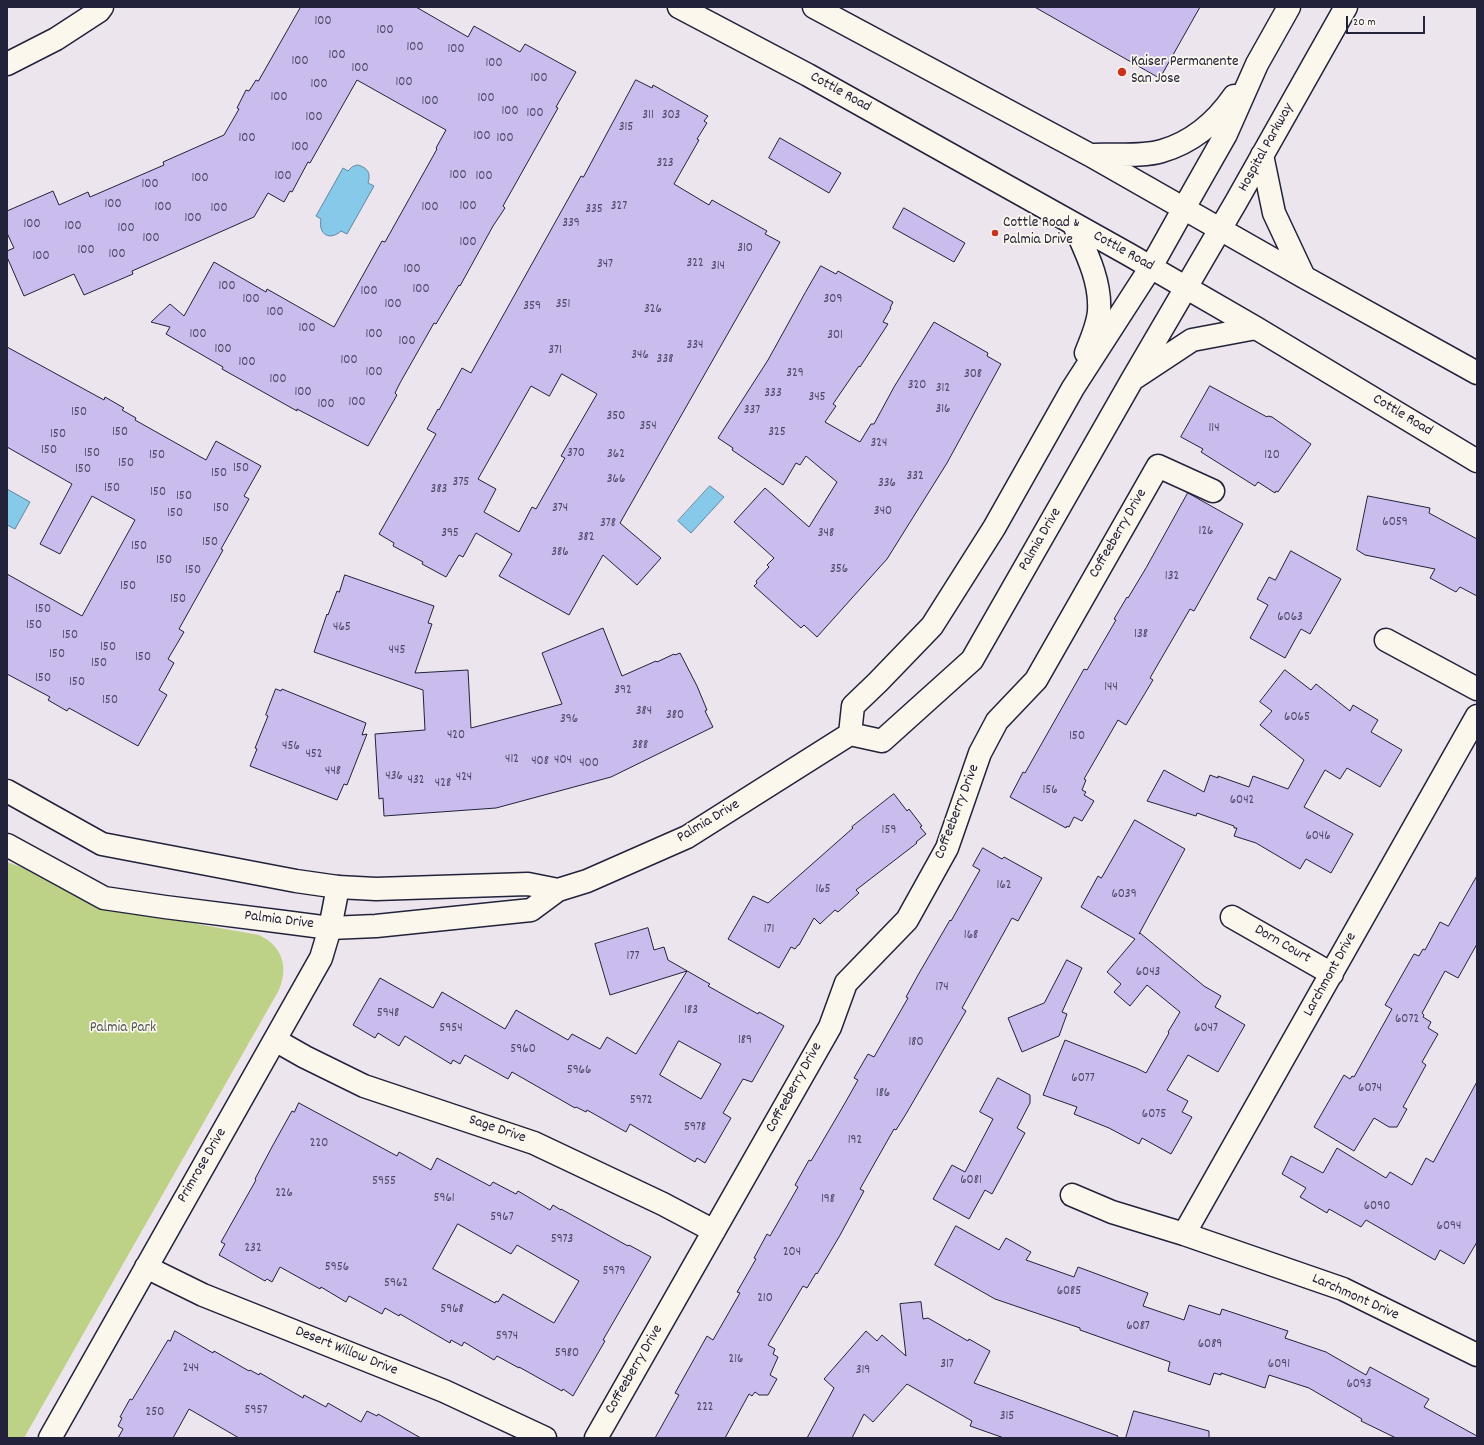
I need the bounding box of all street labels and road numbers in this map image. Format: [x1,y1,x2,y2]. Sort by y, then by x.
street label: Cottle Road [806,69,874,117]
street label: Hospital Parkway [1235,101,1299,195]
street label: Cottle Road [1089,228,1157,276]
street label: Cottle Road [1369,391,1435,441]
street label: Coffeeberry Drive [1086,486,1152,582]
street label: Palmia Drive [1016,505,1066,575]
street label: Coffeeberry Drive [932,762,984,862]
street label: Palmia Drive [674,796,744,848]
street label: Palmia Drive [243,908,315,934]
street label: Dorn Court [1251,922,1313,968]
street label: Larchmont Drive [1300,930,1362,1020]
street label: Coffeeberry Drive [763,1040,827,1136]
street label: Sage Drive [466,1112,528,1148]
street label: Primrose Drive [174,1126,232,1206]
street label: Larchmont Drive [1309,1271,1401,1325]
street label: Coffeeberry Drive [602,1322,668,1418]
street label: Desert Willow Drive [292,1323,400,1381]

